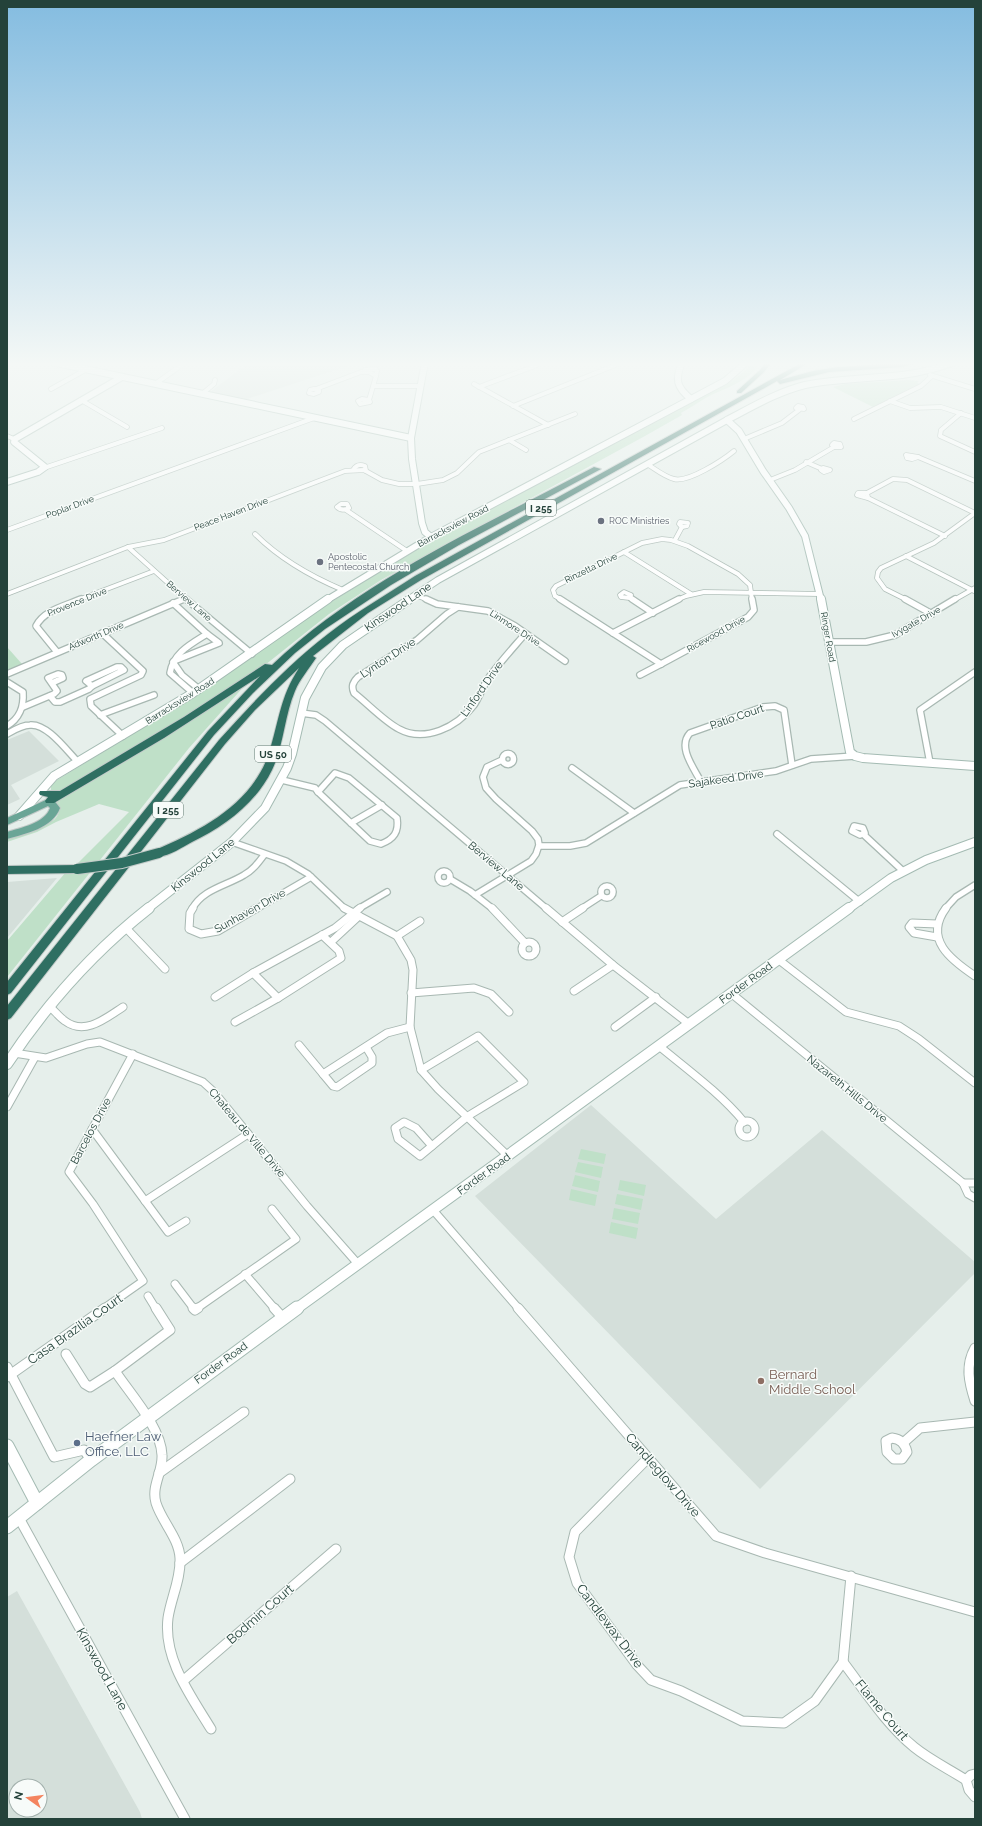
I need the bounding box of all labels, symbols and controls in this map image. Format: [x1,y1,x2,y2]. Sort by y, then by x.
street label: Poplar Drive [45,493,96,520]
street label: Peace Haven Drive [193,495,270,533]
road number: I 255 [526,500,556,516]
street label: Barracksview Road [416,503,491,549]
marker: ROC Ministries [596,516,606,526]
place label: ROC Ministries [609,516,670,526]
street label: Rinzetta Drive [563,551,620,585]
place label: Apostolic Pentecostal Church [328,552,409,572]
marker: Apostolic Pentecostal Church [315,557,325,567]
street label: Berview Lane [164,579,214,624]
street label: Kinswood Lane [362,580,434,634]
street label: Provence Drive [46,585,109,618]
street label: Ivygate Drive [890,604,943,640]
street label: Linmore Drive [488,608,543,648]
street label: Ringer Road [819,611,837,663]
street label: Ricewood Drive [685,614,748,654]
street label: Adworth Drive [67,620,126,652]
street label: Lynton Drive [358,635,419,681]
street label: Linford Drive [458,658,506,719]
street label: Barracksview Road [144,676,216,726]
street label: Patio Court [708,702,766,732]
road number: US 50 [255,746,291,762]
street label: Sajakeed Drive [688,767,765,791]
road number: I 255 [153,802,183,818]
street label: Kinswood Lane [169,835,238,895]
street label: Berview Lane [465,839,527,893]
street label: Sunhaven Drive [212,886,288,936]
street label: Forder Road [717,959,775,1007]
street label: Nazareth Hills Drive [804,1053,890,1126]
street label: Chateau de Ville Drive [206,1086,288,1181]
street label: Barcelos Drive [68,1095,114,1166]
street label: Forder Road [455,1150,513,1198]
street label: Casa Brazilia Court [25,1290,126,1367]
street label: Forder Road [192,1339,250,1387]
place label: Bernard Middle School [769,1367,856,1397]
marker: Bernard Middle School [756,1376,766,1386]
place label: Haefner Law Office, LLC [85,1429,162,1459]
street label: Candleglow Drive [622,1430,704,1520]
marker: Haefner Law Office, LLC [72,1438,82,1448]
street label: Bodmin Court [224,1581,297,1647]
street label: Candlewax Drive [574,1581,647,1671]
street label: Kinswood Lane [73,1625,131,1713]
street label: Flame Court [852,1677,912,1744]
north arrow [8,1778,48,1818]
text: N [11,1790,26,1801]

